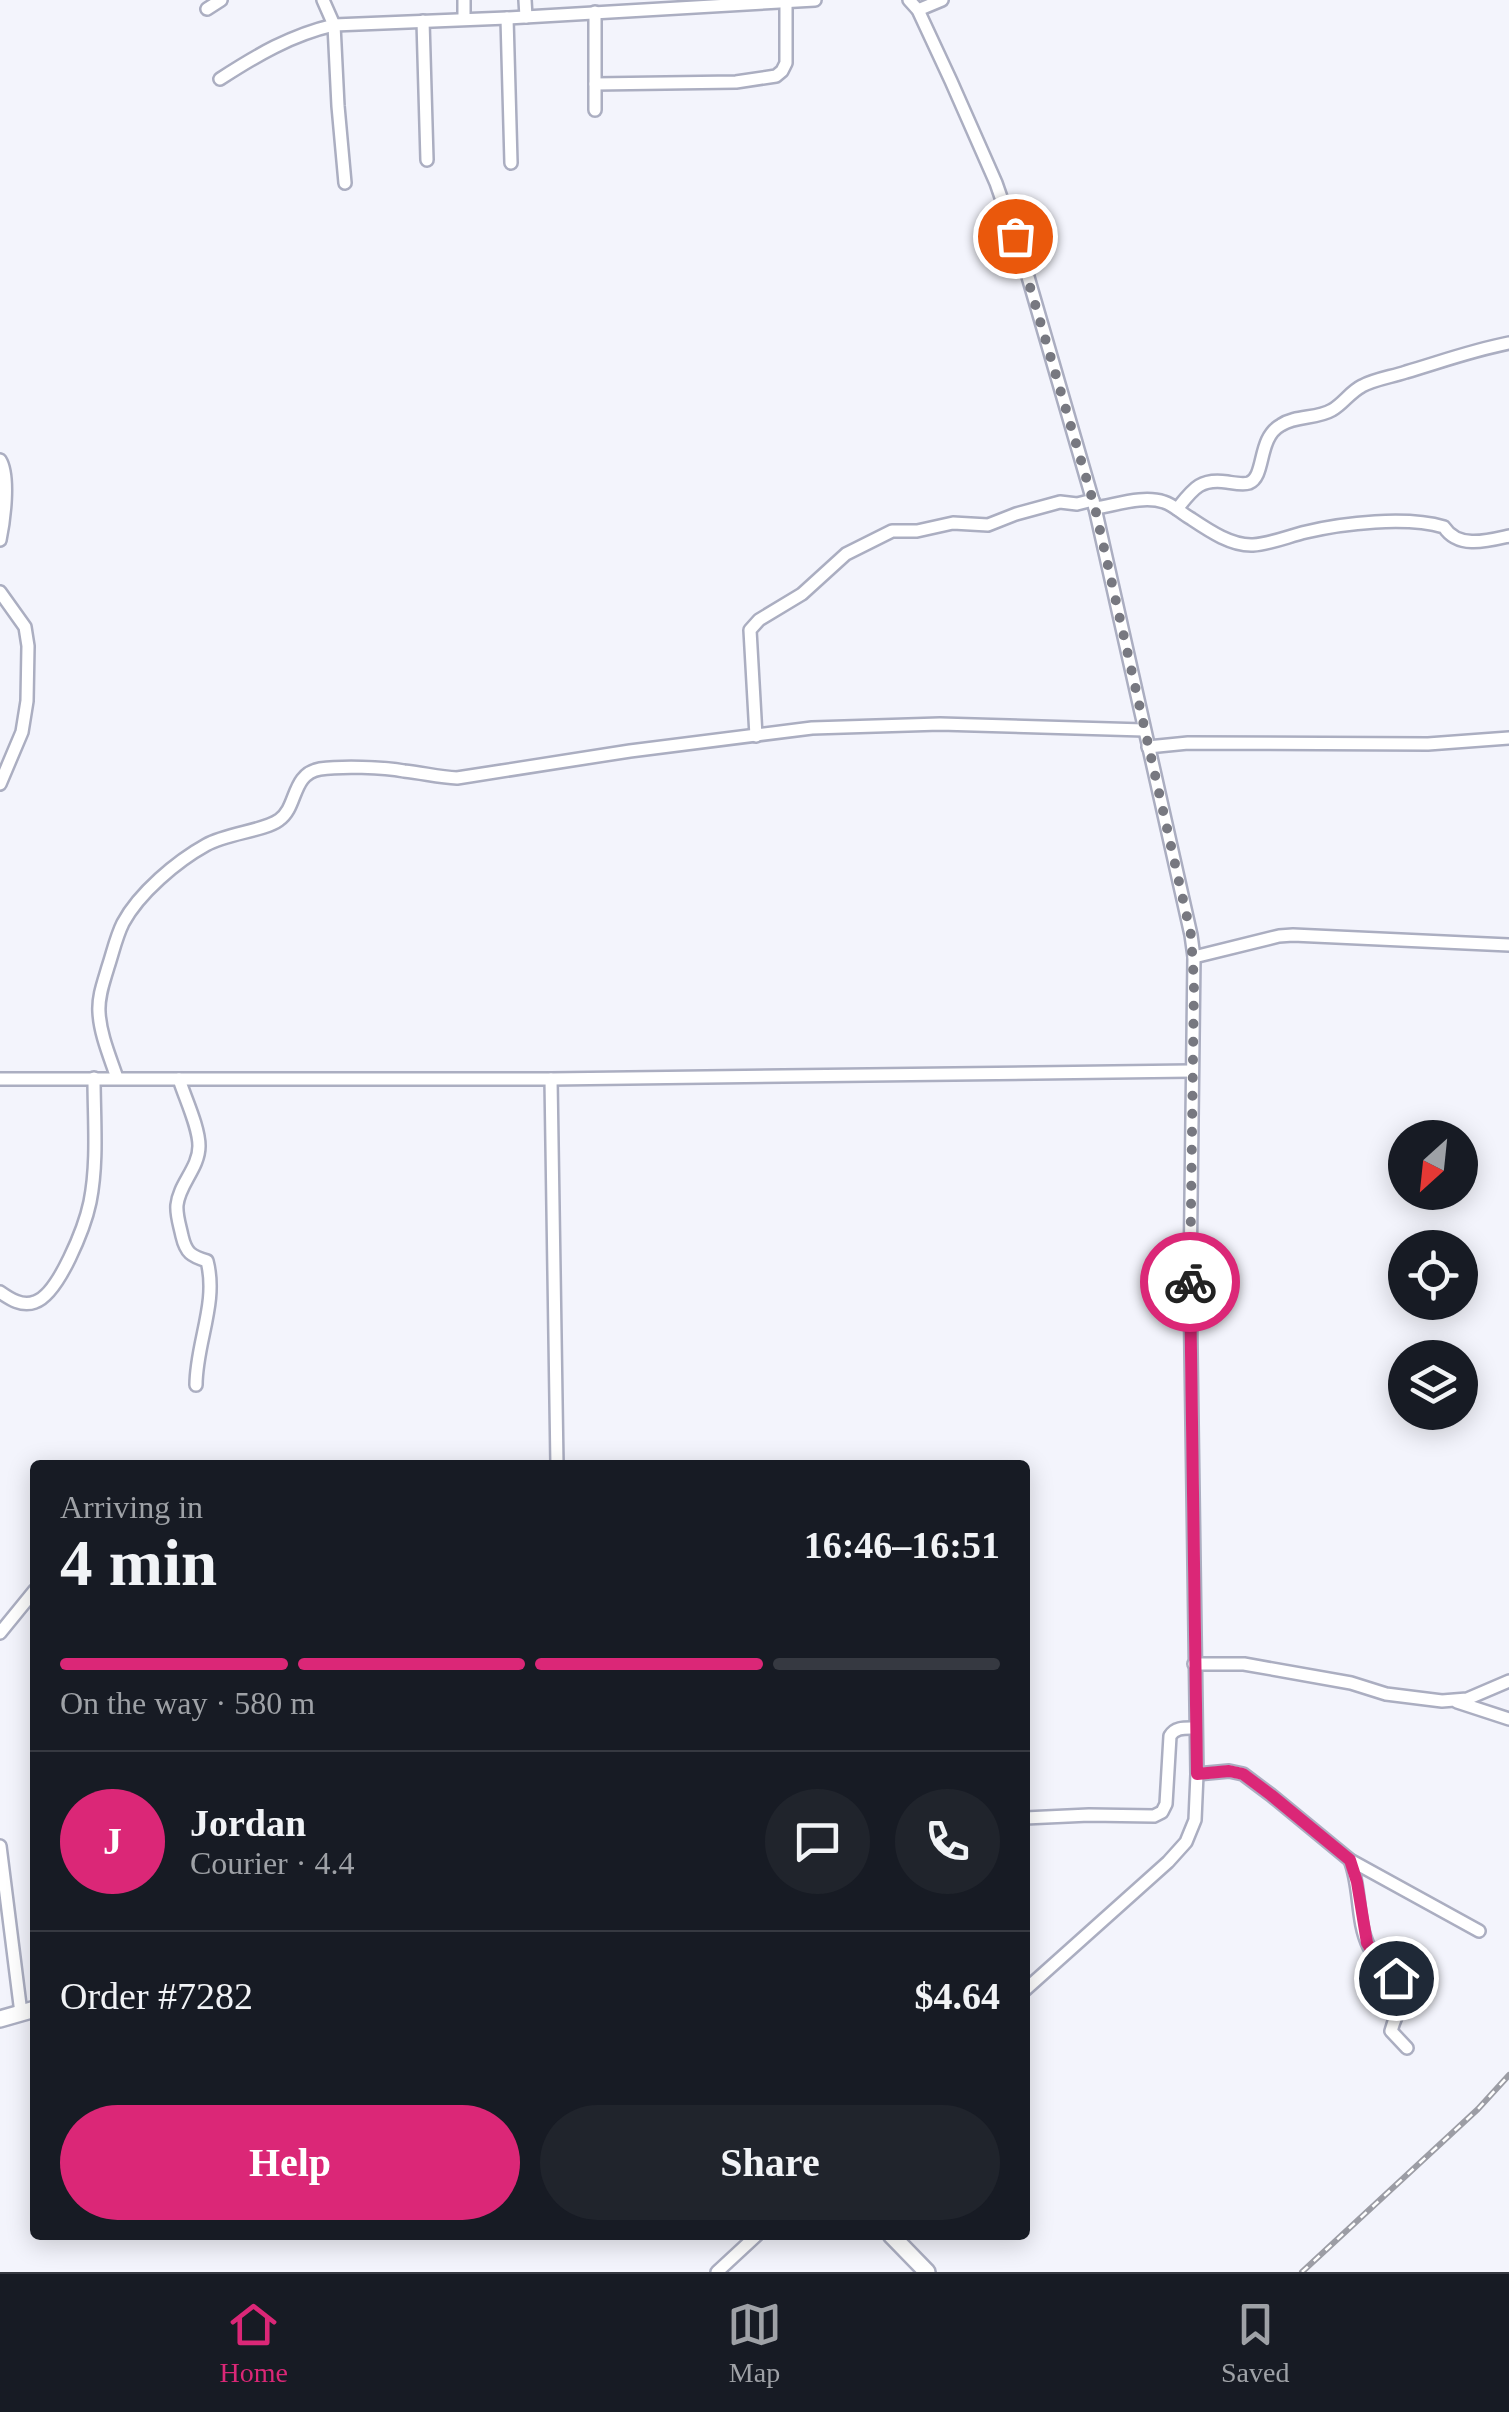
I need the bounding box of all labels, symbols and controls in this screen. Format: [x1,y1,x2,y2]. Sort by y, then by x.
pin [973,194,1058,279]
icon: bag [988,209,1043,264]
north arrow [1388,1120,1478,1210]
map controls [1388,1120,1478,1430]
button: locate [1388,1230,1478,1320]
courier [1140,1232,1240,1332]
icon: bike [1163,1255,1218,1310]
button: layers [1388,1340,1478,1430]
text: Arriving in [60,1489,203,1525]
text: 16:46–16:51 [804,1524,1000,1566]
text: 4 min [60,1527,217,1599]
text: On the way · 580 m [60,1685,315,1721]
button: chat [765,1789,870,1894]
button: phone [895,1789,1000,1894]
text: Jordan [190,1802,306,1844]
text: J [103,1820,122,1862]
text: Courier · 4.4 [190,1845,354,1881]
pin [1354,1936,1439,2021]
icon: home [1369,1951,1424,2006]
text: Order #7282 [60,1975,253,2017]
text: $4.64 [915,1975,1000,2017]
button: Help [60,2105,520,2220]
button: Share [540,2105,1000,2220]
tab: Home [220,2297,288,2389]
tab: Map [727,2297,782,2389]
tab: Saved [1221,2297,1289,2389]

